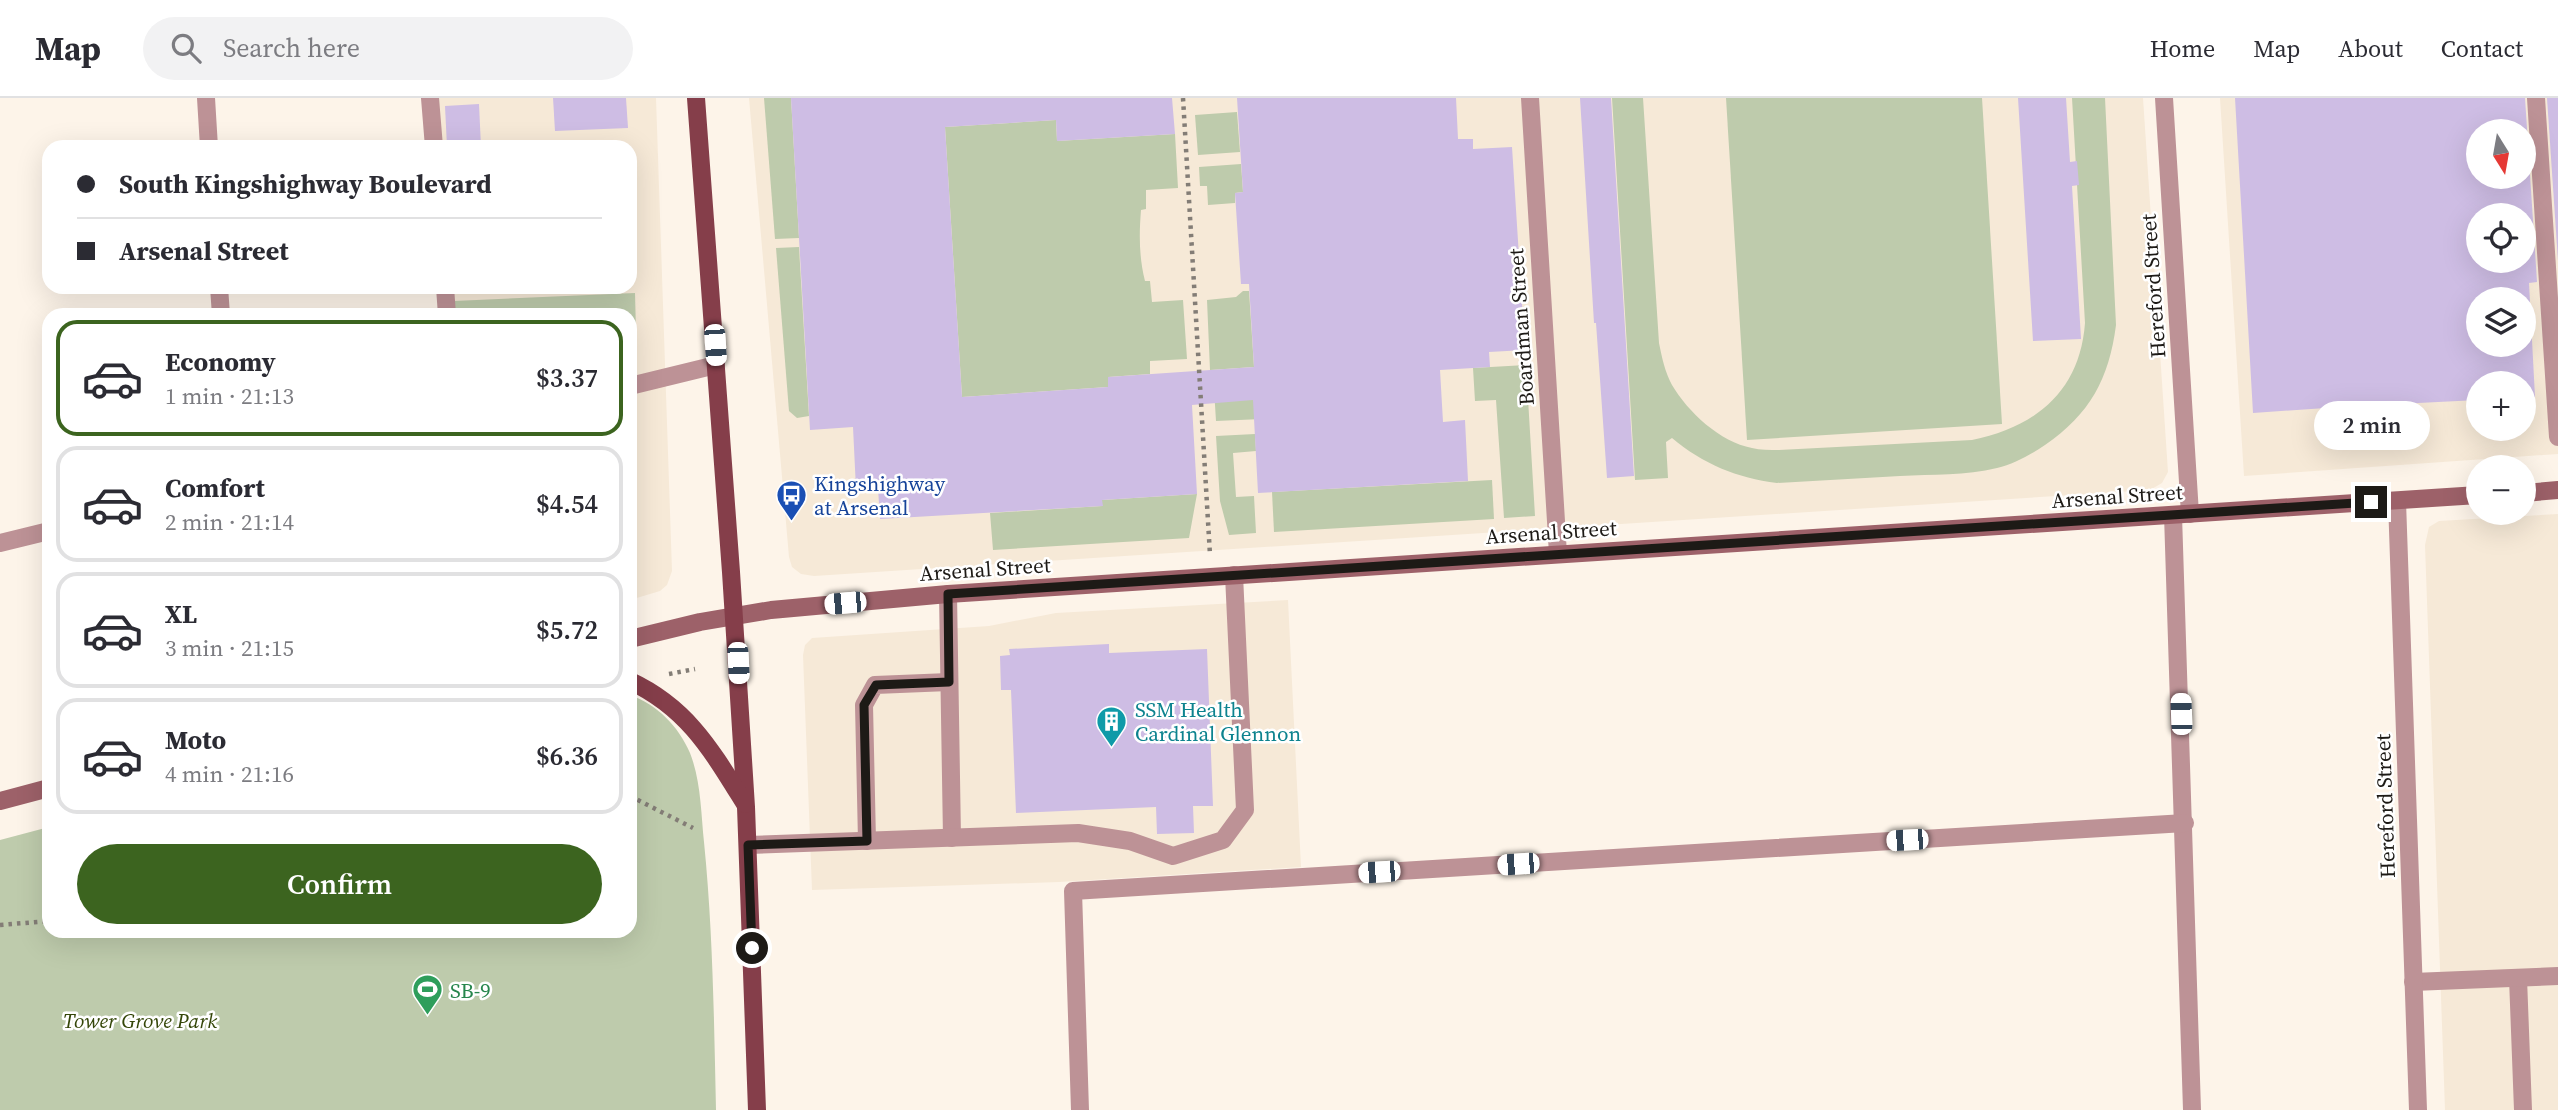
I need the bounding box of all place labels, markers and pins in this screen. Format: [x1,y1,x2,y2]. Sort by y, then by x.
place label: Kingshighway at Arsenal [814,469,945,522]
bus stop icon: Kingshighway at Arsenal [774,478,808,522]
place label: SSM Health Cardinal Glennon [1135,695,1302,748]
building icon: SSM Health Cardinal Glennon [1095,704,1129,748]
sports icon: SB-9 [410,973,444,1017]
place label: SB-9 [450,976,491,1005]

